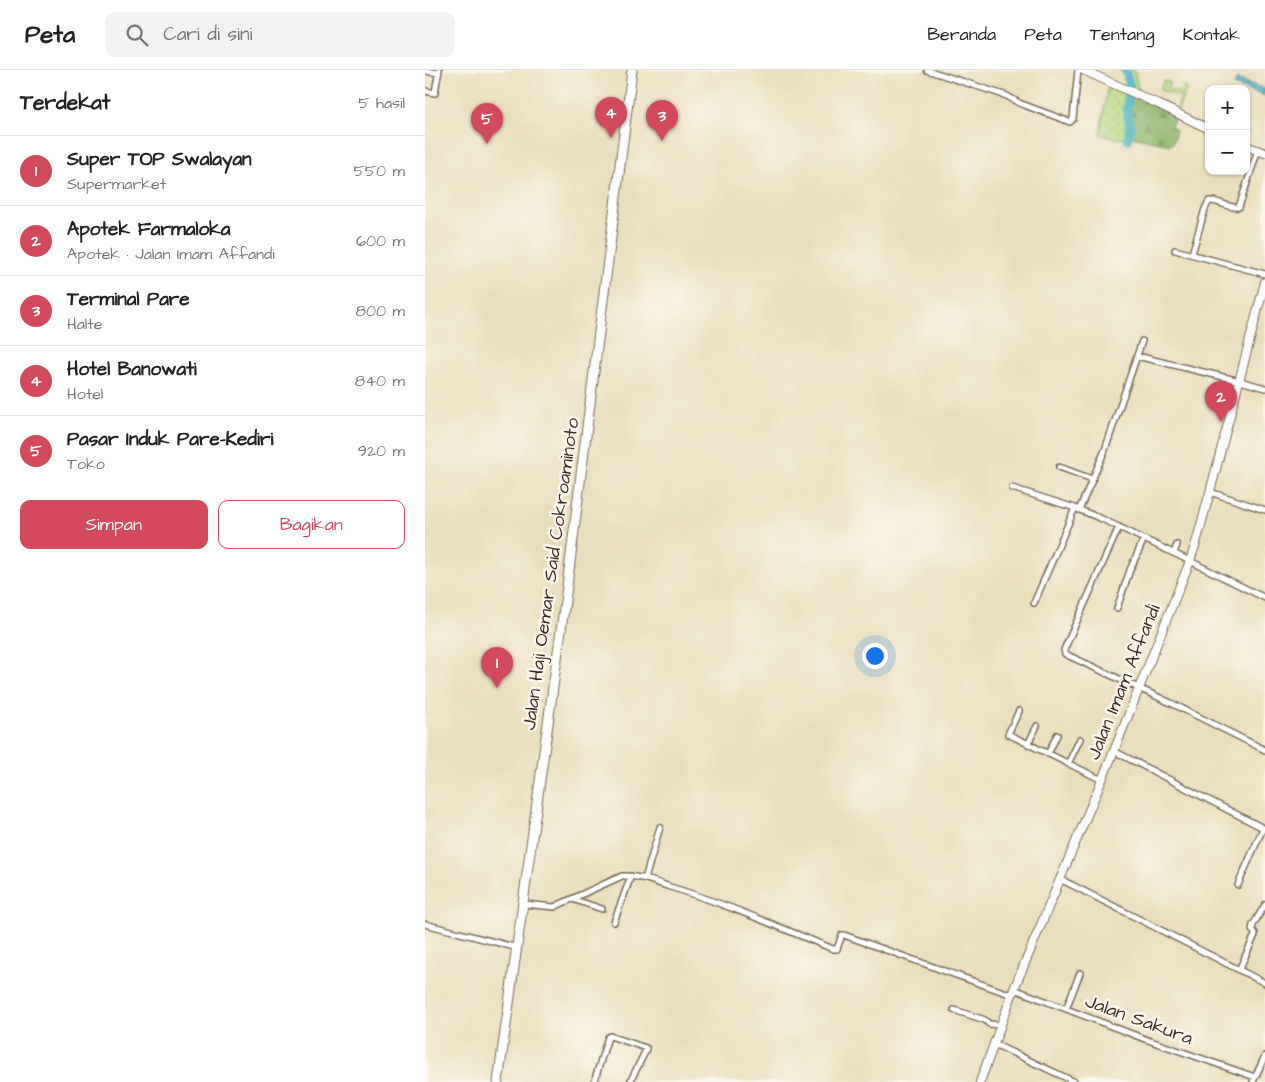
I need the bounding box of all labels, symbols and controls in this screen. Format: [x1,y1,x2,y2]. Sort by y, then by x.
search box [105,12,455,57]
text: Peta [25,18,75,52]
icon: search [123,21,151,49]
text: Cari di sini [163,21,252,48]
text: Beranda [927,22,996,47]
text: Peta [1024,22,1062,47]
text: Tentang [1090,22,1154,47]
text: Kontak [1182,22,1240,47]
map controls [1205,85,1250,175]
button: + [1205,85,1250,130]
text: Terdekat [20,88,110,117]
text: 5 hasil [358,92,405,114]
pin: 4 [595,97,627,138]
pin: 3 [646,100,678,141]
pin: 5 [471,103,503,144]
button: − [1205,130,1250,175]
text: Super TOP Swalayan [67,146,252,173]
text: 1 [35,160,37,182]
text: 550 m [353,160,405,182]
text: Supermarket [67,173,166,195]
text: Apotek Farmaloka [67,216,230,243]
text: 2 [31,230,41,252]
text: 600 m [356,230,405,252]
text: Apotek · Jalan Imam Affandi [67,243,275,265]
text: Terminal Pare [67,286,190,313]
text: 3 [32,300,40,322]
text: 800 m [356,300,405,322]
text: Halte [67,313,102,335]
text: Hotel Banowati [67,356,197,383]
text: 4 [31,370,41,392]
text: 840 m [355,370,405,392]
pin: 2 [1205,381,1237,422]
text: Hotel [67,383,103,405]
street label: Jalan Haji Oemar Said Cokroaminoto [516,416,586,732]
text: Pasar Induk Pare-Kediri [67,426,273,453]
text: 5 [30,440,42,462]
text: 920 m [358,440,405,462]
text: Toko [67,453,105,475]
button: Simpan [20,500,208,549]
button: Bagikan [218,500,405,549]
street label: Jalan Imam Affandi [1080,600,1168,764]
your location [862,643,888,669]
pin: 1 [481,647,513,688]
street label: Jalan Sakura [1081,988,1197,1052]

